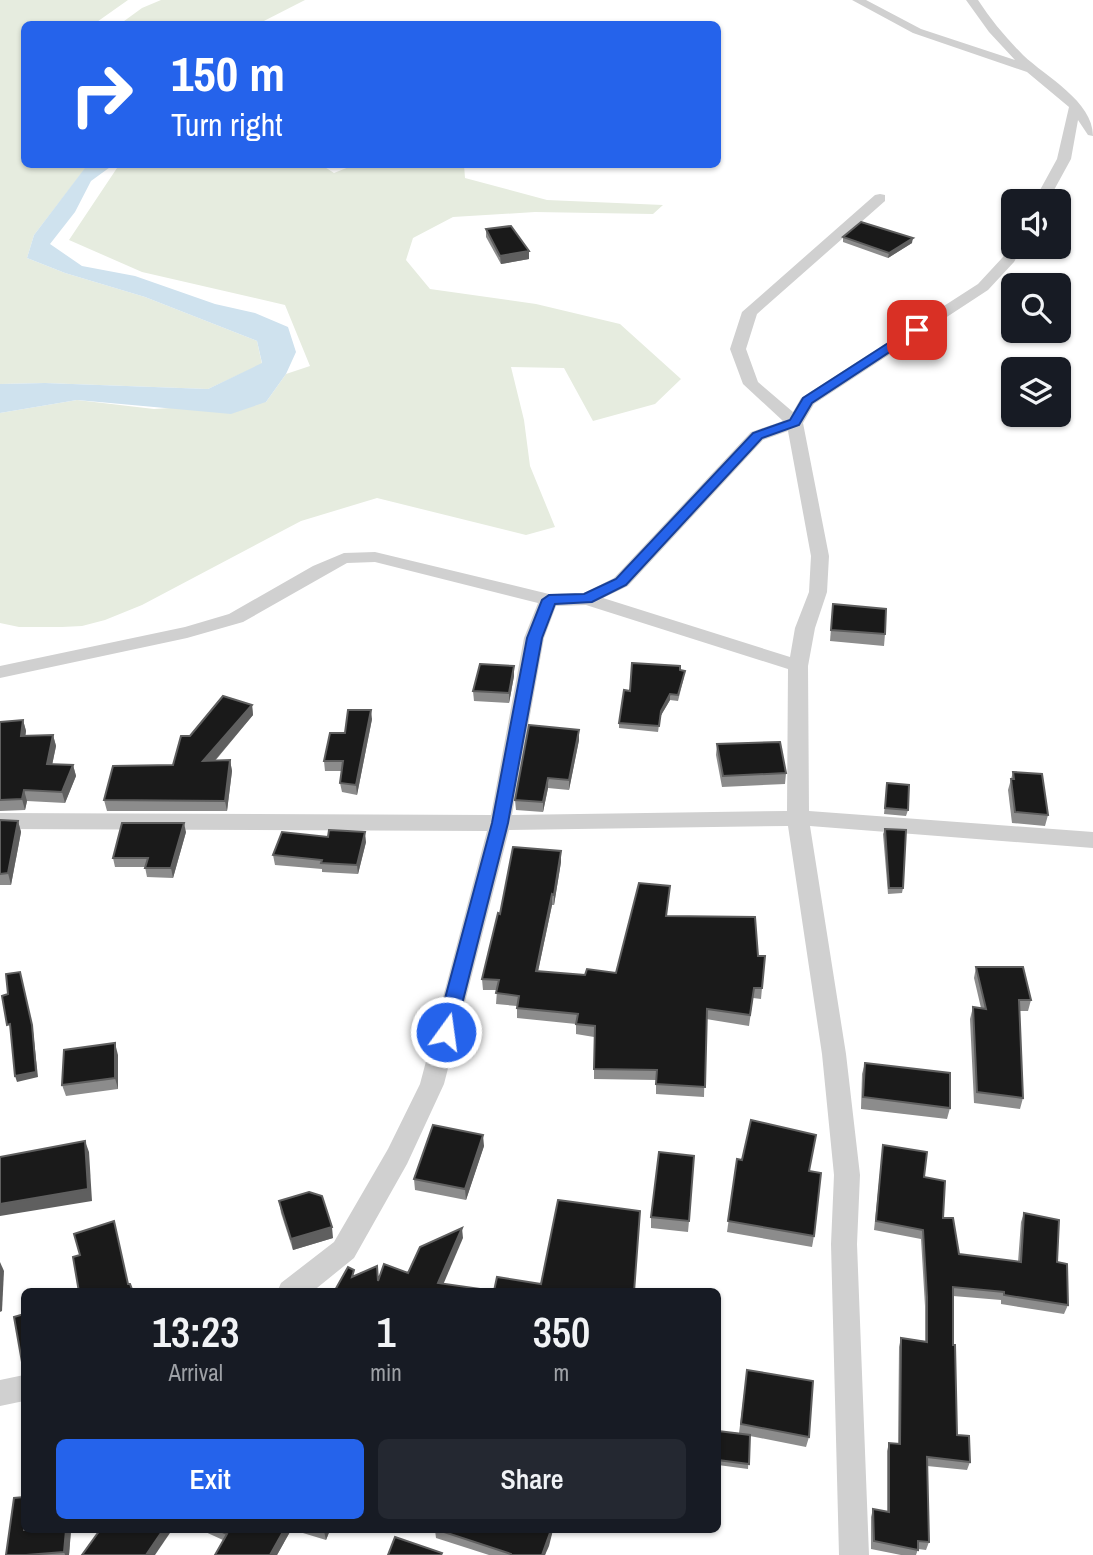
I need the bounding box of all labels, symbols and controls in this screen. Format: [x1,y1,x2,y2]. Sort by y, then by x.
text: 150 m [171,40,285,106]
icon: right [56,49,147,140]
text: Turn right [171,103,283,146]
map controls [1001,189,1071,427]
button: sound [1001,189,1071,259]
button: search [1001,273,1071,343]
pin [887,300,947,360]
icon: arrive [898,311,936,349]
button: layers [1001,357,1071,427]
position arrow [409,995,483,1069]
text: 13:23 [152,1304,239,1360]
text: 1 [376,1304,396,1360]
text: 350 [533,1304,590,1360]
text: Arrival [168,1357,223,1388]
text: min [370,1357,402,1388]
text: m [554,1357,569,1388]
button: Exit [56,1439,364,1519]
button: Share [378,1439,686,1519]

